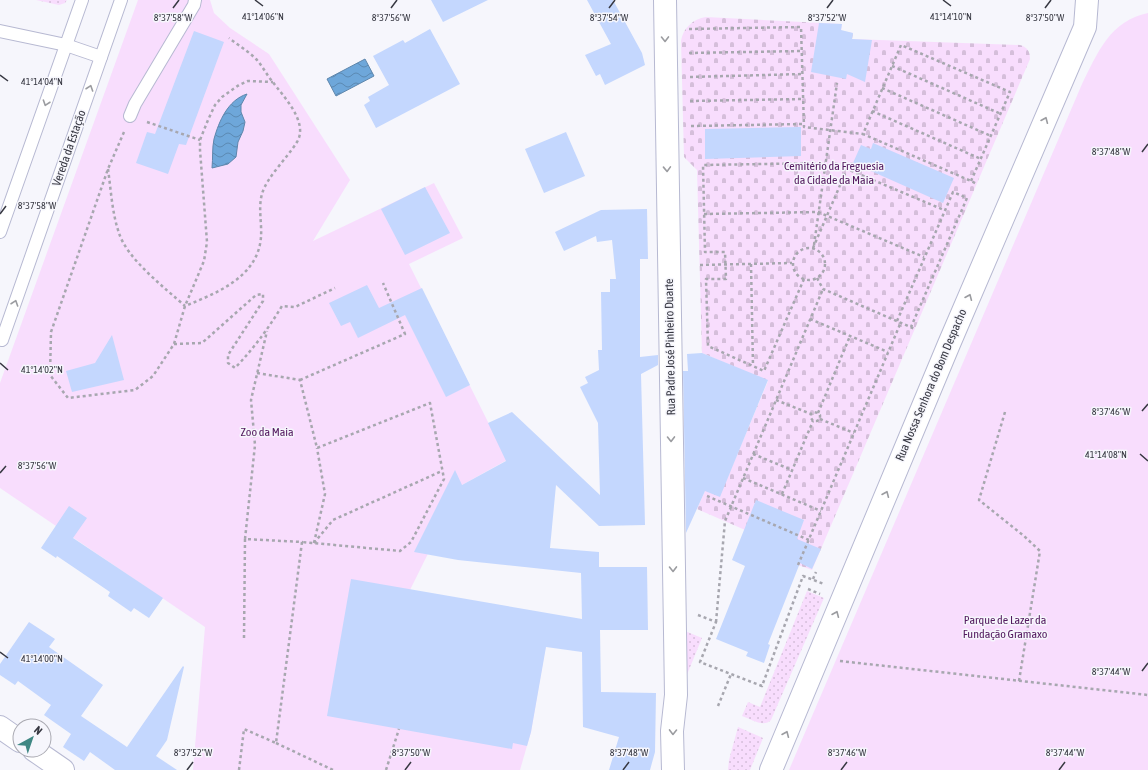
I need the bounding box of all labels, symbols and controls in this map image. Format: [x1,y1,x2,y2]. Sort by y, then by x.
text: 41°14'06"N [242,11,284,22]
text: 41°14'10"N [930,11,972,22]
text: 8°37'58"W [154,12,193,23]
text: 8°37'56"W [372,12,411,23]
text: 8°37'54"W [590,12,629,23]
text: 8°37'52"W [808,12,847,23]
text: 8°37'50"W [1026,12,1065,23]
one-way arrow [661,36,669,42]
text: 41°14'04"N [21,76,63,87]
one-way arrow [86,84,94,91]
one-way arrow [42,99,50,106]
street label: Vereda da Estação [49,108,89,188]
one-way arrow [1041,116,1049,123]
text: 8°37'48"W [1092,146,1131,157]
park label: Cemitério da Freguesia da Cidade da Maia [784,159,884,187]
one-way arrow [663,166,671,172]
text: 8°37'58"W [18,200,57,211]
street label: Rua Padre José Pinheiro Duarte [662,279,678,415]
one-way arrow [964,293,972,300]
one-way arrow [10,299,18,306]
street label: Rua Nossa Senhora do Bom Despacho [893,307,970,463]
text: 41°14'02"N [21,364,63,375]
text: 8°37'46"W [1092,406,1131,417]
park label: Zoo da Maia [240,425,294,439]
one-way arrow [667,436,675,442]
text: 41°14'08"N [1085,449,1127,460]
text: 8°37'56"W [18,460,57,471]
one-way arrow [881,491,889,498]
one-way arrow [669,566,677,572]
one-way arrow [831,611,839,618]
park label: Parque de Lazer da Fundação Gramaxo [963,613,1048,641]
text: 41°14'00"N [21,653,63,664]
text: 8°37'44"W [1092,666,1131,677]
north arrow [12,718,52,758]
text: N [32,724,45,737]
one-way arrow [668,729,677,735]
one-way arrow [781,731,789,738]
text: 8°37'52"W [174,747,213,758]
text: 8°37'50"W [392,747,431,758]
text: 8°37'48"W [610,747,649,758]
text: 8°37'46"W [828,747,867,758]
text: 8°37'44"W [1046,747,1085,758]

